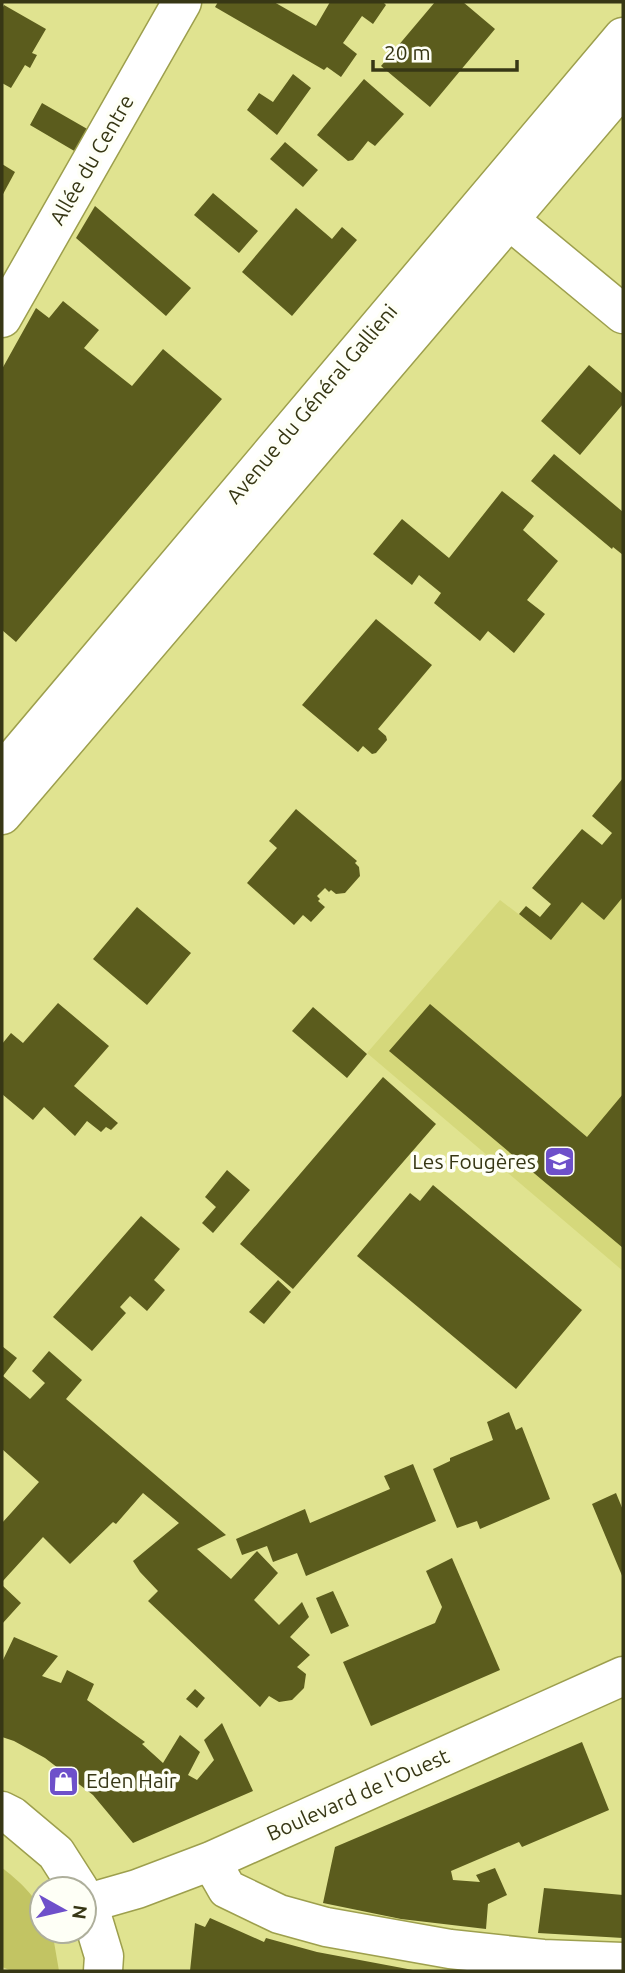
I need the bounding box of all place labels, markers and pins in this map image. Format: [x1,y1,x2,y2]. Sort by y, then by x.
school or university icon: Les Fougères [542,1145,576,1179]
place label: Les Fougères [412,1149,536,1173]
shop icon: Eden Hair [46,1764,80,1798]
place label: Eden Hair [86,1768,177,1792]

